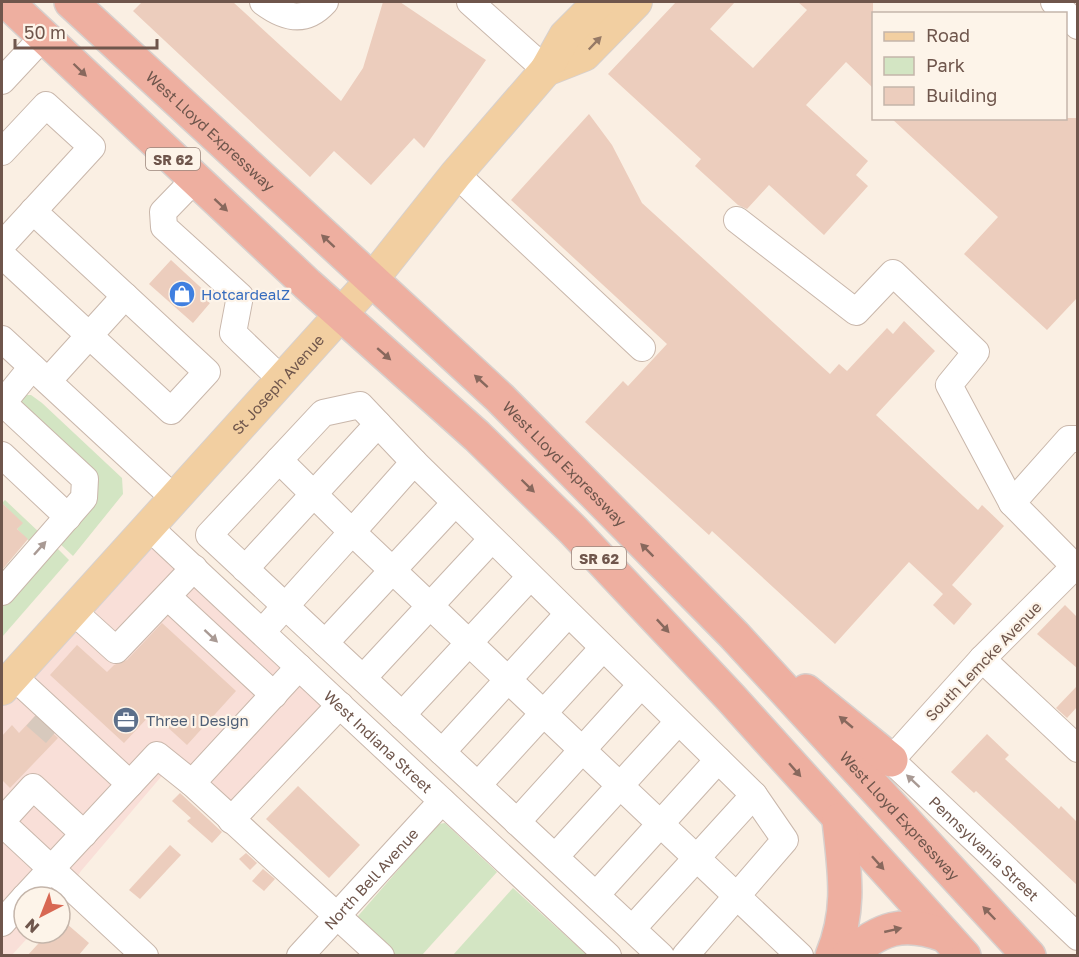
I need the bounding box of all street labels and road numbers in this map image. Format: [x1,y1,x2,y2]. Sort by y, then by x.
street label: West Lloyd Expressway [143,67,279,195]
road number: SR 62 [146,148,200,170]
street label: St Joseph Avenue [228,330,328,438]
street label: West Lloyd Expressway [499,397,631,530]
road number: SR 62 [572,547,626,569]
street label: South Lemcke Avenue [921,597,1045,724]
street label: West Indiana Street [320,686,436,796]
street label: West Lloyd Expressway [836,747,964,884]
street label: Pennsylvania Street [926,792,1043,904]
street label: North Bell Avenue [320,824,422,933]

